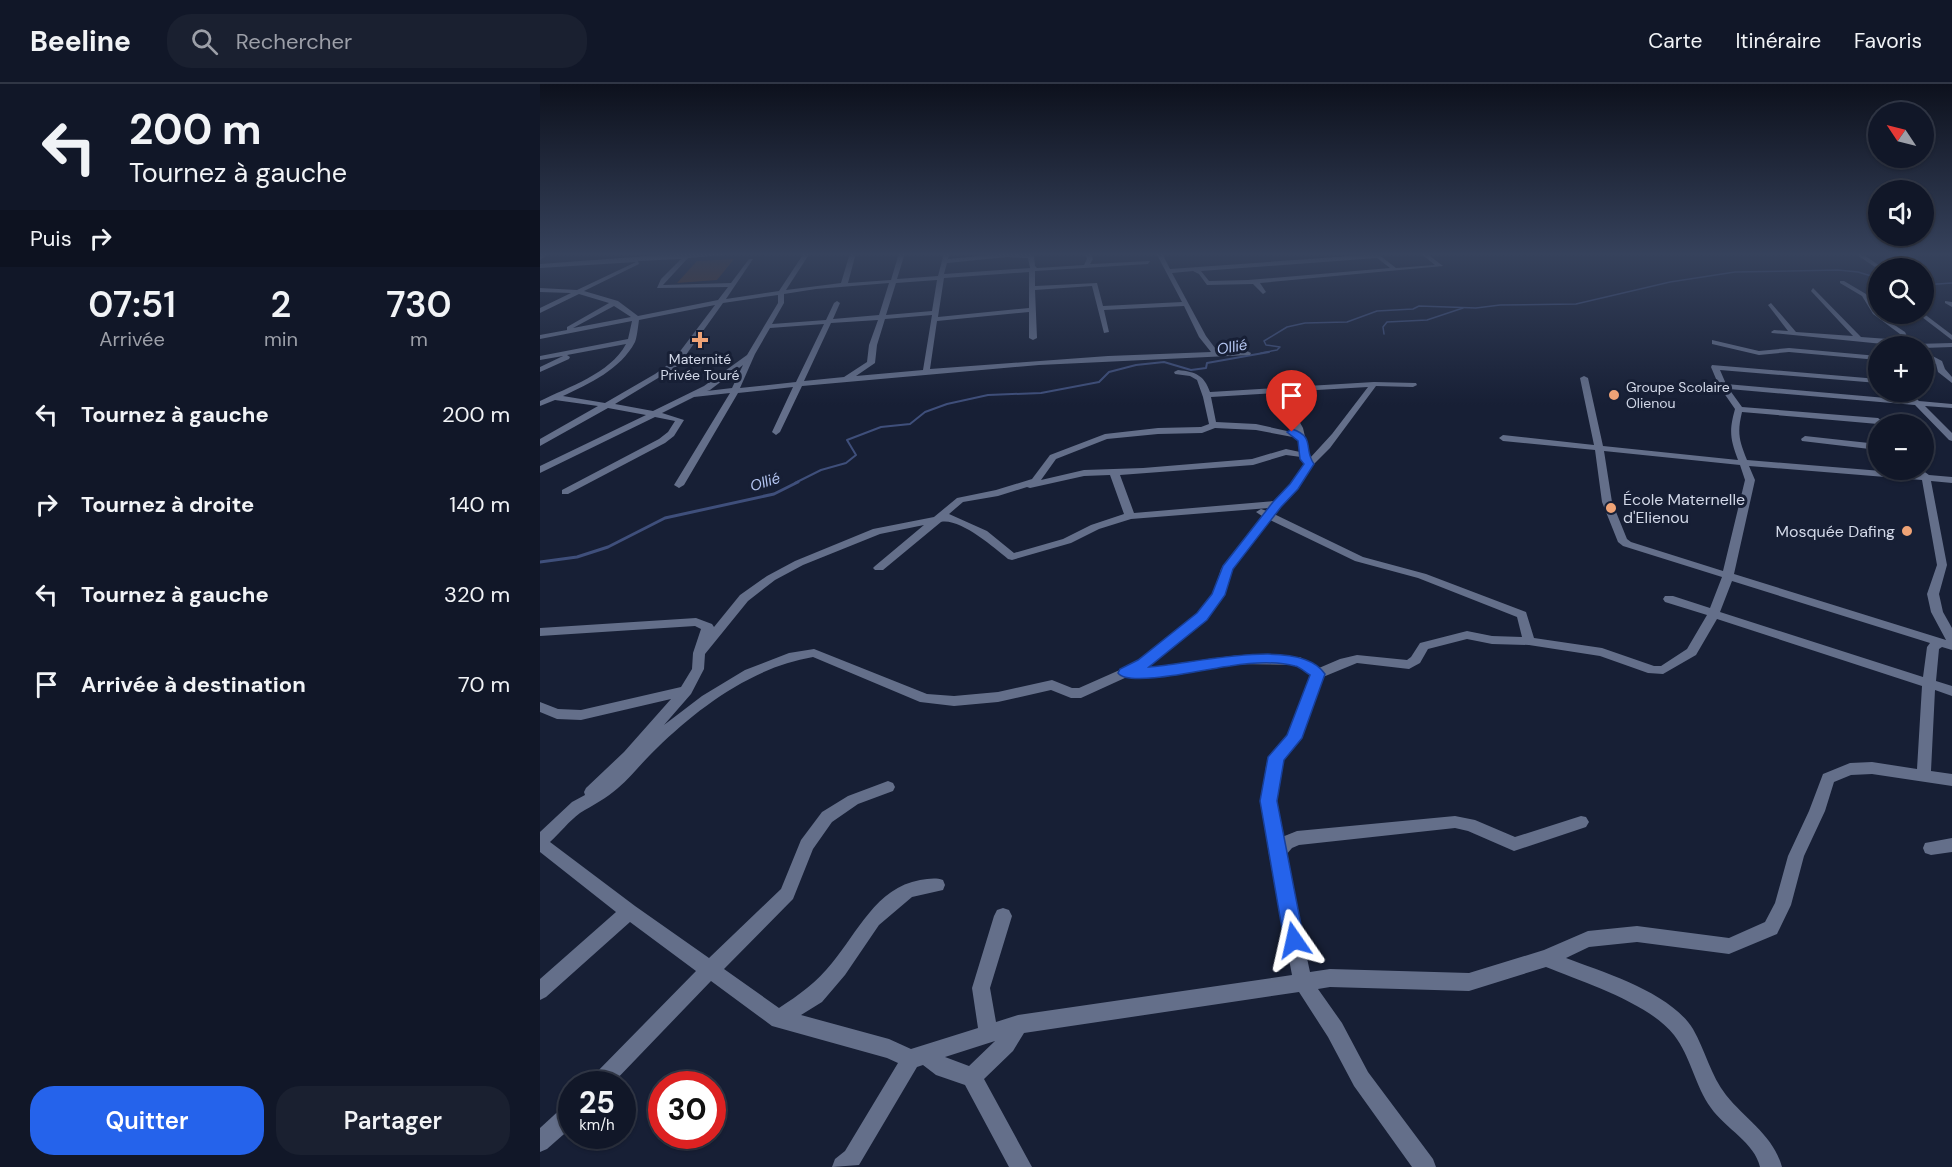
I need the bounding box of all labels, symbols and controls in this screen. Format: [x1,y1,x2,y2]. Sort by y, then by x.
search box [167,14,587,68]
text: Beeline [30,23,131,60]
icon: search [188,25,221,58]
text: Rechercher [236,27,352,56]
text: Carte [1648,27,1702,55]
text: Itinéraire [1735,27,1821,55]
text: Favoris [1854,27,1922,55]
text: 200 m [129,102,262,157]
north arrow [1868,102,1934,168]
map controls [1868,102,1934,480]
icon: left [30,108,108,186]
text: Tournez à gauche [129,155,347,190]
button: sound [1868,180,1934,246]
icon: right [84,222,117,255]
text: Puis [30,224,72,253]
button: search [1868,258,1934,324]
text: 07:51 [88,281,176,328]
text: 2 [271,281,291,328]
text: 730 [386,281,452,328]
text: Arrivée [99,326,165,352]
text: min [264,326,298,352]
text: m [410,326,428,352]
marker: Maternité Privée Touré [691,331,709,349]
water label: Ollié [1215,334,1249,360]
button: + [1868,336,1934,402]
place label: Maternité Privée Touré [660,350,740,384]
pin [1266,370,1317,432]
place label: Groupe Scolaire Olienou [1626,378,1730,412]
icon: arrive [1275,379,1308,412]
marker: Groupe Scolaire Olienou [1607,388,1621,402]
icon: left [30,398,63,431]
text: Tournez à gauche [81,400,269,429]
text: 200 m [442,400,510,429]
button: − [1868,414,1934,480]
water label: Ollié [747,468,783,496]
icon: right [30,488,63,521]
place label: École Maternelle d'Elienou [1623,489,1745,528]
text: Tournez à droite [81,490,254,519]
text: 140 m [449,490,510,519]
marker: École Maternelle d'Elienou [1604,501,1618,515]
place label: Mosquée Dafing [1776,521,1895,542]
marker: Mosquée Dafing [1900,524,1914,538]
icon: left [30,578,63,611]
text: Tournez à gauche [81,580,269,609]
text: 320 m [444,580,510,609]
icon: arrive [30,668,63,701]
text: Arrivée à destination [81,670,306,699]
text: 70 m [458,670,510,699]
position arrow [1262,908,1326,972]
speed limit sign: 30 [648,1071,726,1149]
text: 25 [579,1083,615,1122]
button: Quitter [30,1086,264,1155]
button: Partager [276,1086,510,1155]
text: km/h [579,1115,615,1135]

